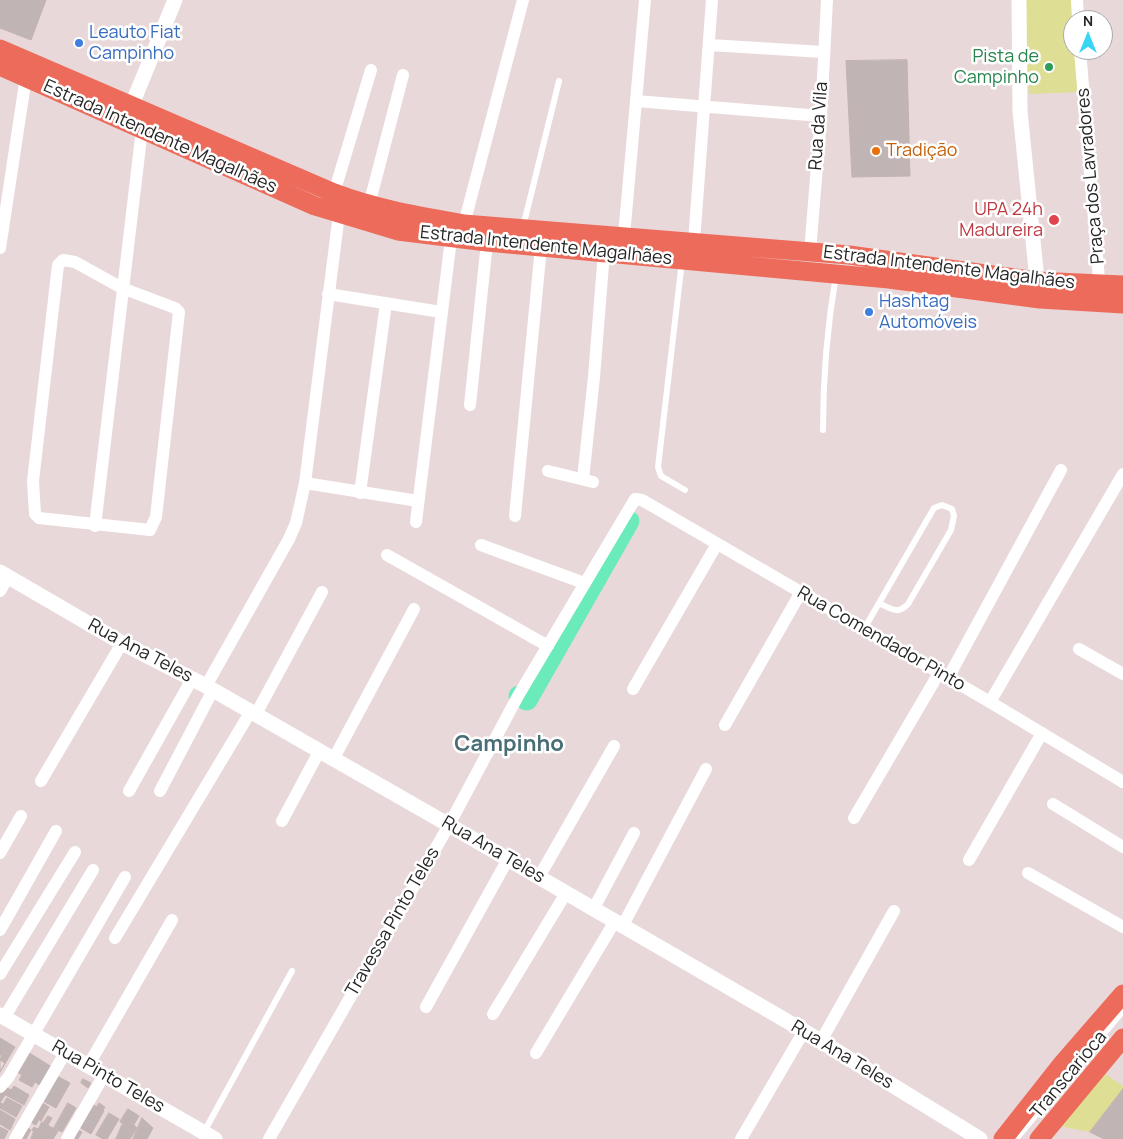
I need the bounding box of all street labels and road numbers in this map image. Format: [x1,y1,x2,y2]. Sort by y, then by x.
street label: Estrada Intendente Magalhães [40,76,280,198]
street label: Rua da Vila [805,81,833,171]
street label: Praça dos Lavradores [1073,87,1109,265]
street label: Estrada Intendente Magalhães [419,222,673,270]
street label: Estrada Intendente Magalhães [822,242,1076,294]
street label: Rua Comendador Pinto [793,582,969,696]
street label: Rua Ana Teles [84,614,196,688]
street label: Rua Ana Teles [438,812,548,888]
street label: Travessa Pinto Teles [342,844,444,1000]
street label: Rua Ana Teles [787,1016,897,1094]
street label: Transcarioca [1026,1027,1112,1123]
street label: Rua Pinto Teles [48,1036,168,1118]

